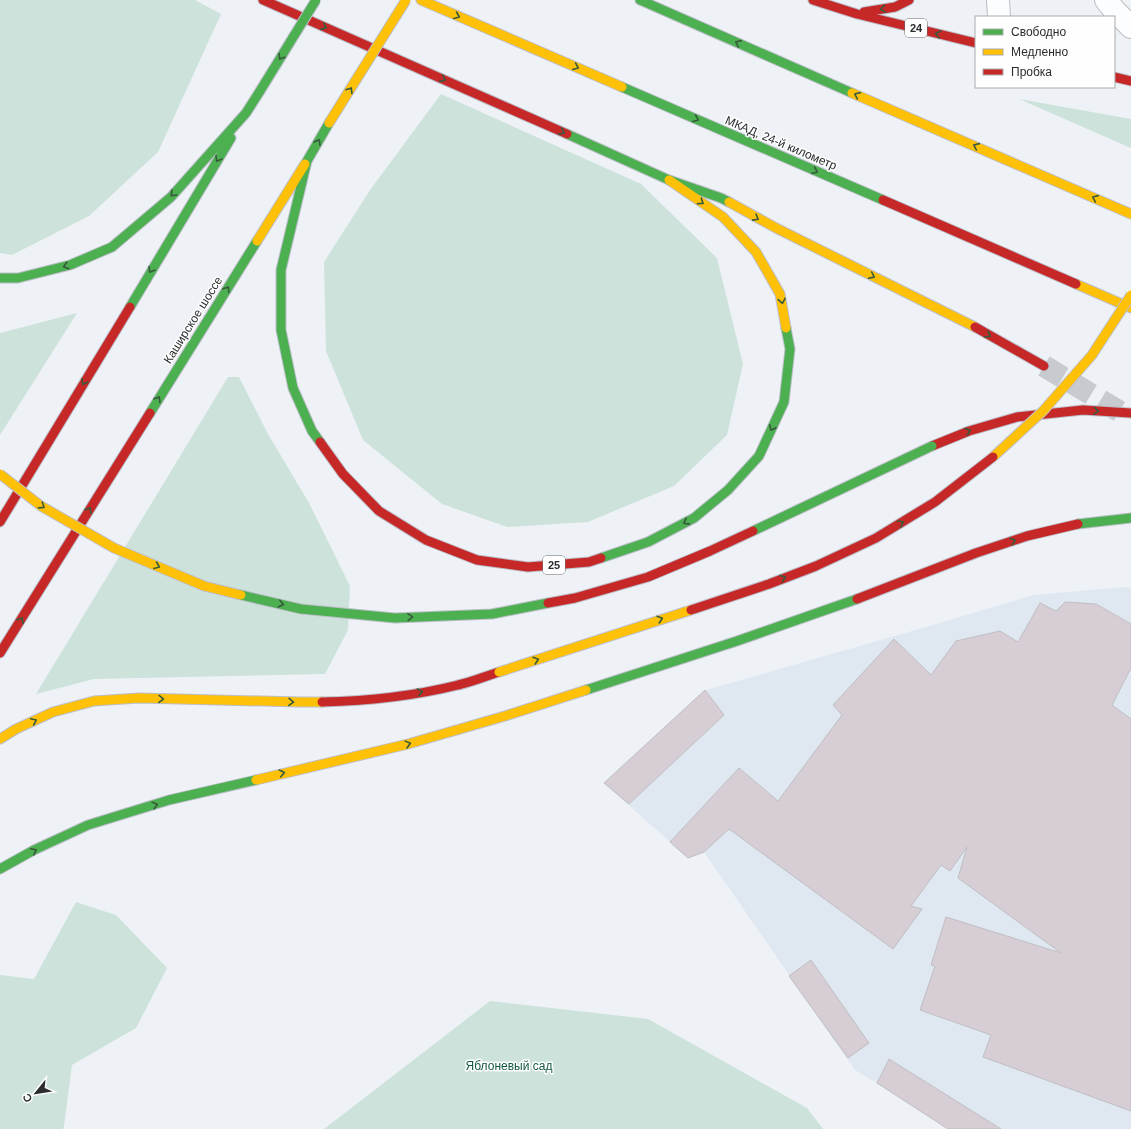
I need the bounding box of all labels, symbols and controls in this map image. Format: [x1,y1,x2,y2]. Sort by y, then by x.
one-way arrow [880,4,886,13]
one-way arrow [453,11,460,19]
legend [975,16,1115,88]
road number: 24 [905,19,927,37]
one-way arrow [320,22,327,30]
text: Свободно [1011,25,1066,39]
one-way arrow [935,30,941,38]
one-way arrow [734,39,741,47]
text: Медленно [1011,45,1068,59]
one-way arrow [278,53,285,60]
one-way arrow [572,62,580,70]
text: Пробка [1011,65,1052,79]
one-way arrow [439,74,446,82]
one-way arrow [345,87,353,94]
one-way arrow [853,91,860,99]
street label: МКАД, 24-й километр [723,113,839,173]
one-way arrow [691,114,699,122]
one-way arrow [557,127,565,135]
one-way arrow [313,139,321,146]
one-way arrow [973,143,980,151]
one-way arrow [216,155,223,162]
one-way arrow [811,166,818,174]
one-way arrow [170,189,178,197]
one-way arrow [1092,195,1099,203]
one-way arrow [697,197,704,205]
one-way arrow [752,213,759,220]
one-way arrow [63,261,70,270]
one-way arrow [149,266,156,273]
one-way arrow [868,271,876,279]
street label: Каширское шоссе [161,274,226,366]
one-way arrow [222,286,230,293]
one-way arrow [777,298,785,304]
one-way arrow [984,330,991,337]
one-way arrow [82,378,89,385]
one-way arrow [153,397,160,404]
one-way arrow [1093,406,1099,415]
one-way arrow [769,423,777,431]
one-way arrow [965,428,972,436]
one-way arrow [38,502,45,509]
one-way arrow [85,507,92,514]
one-way arrow [683,517,690,525]
one-way arrow [896,520,903,527]
one-way arrow [1009,537,1016,545]
road number: 25 [543,556,565,574]
one-way arrow [154,562,161,570]
one-way arrow [780,575,787,583]
one-way arrow [277,599,284,608]
one-way arrow [407,613,413,622]
one-way arrow [656,616,663,624]
one-way arrow [16,617,23,624]
one-way arrow [533,656,540,665]
one-way arrow [417,689,423,697]
one-way arrow [158,694,164,703]
one-way arrow [288,698,294,706]
one-way arrow [30,718,38,726]
one-way arrow [404,740,411,749]
one-way arrow [278,770,285,778]
one-way arrow [152,801,159,810]
one-way arrow [30,848,37,855]
park label: Яблоневый сад [466,1059,552,1073]
north arrow [16,1073,56,1113]
text: С [20,1092,35,1104]

